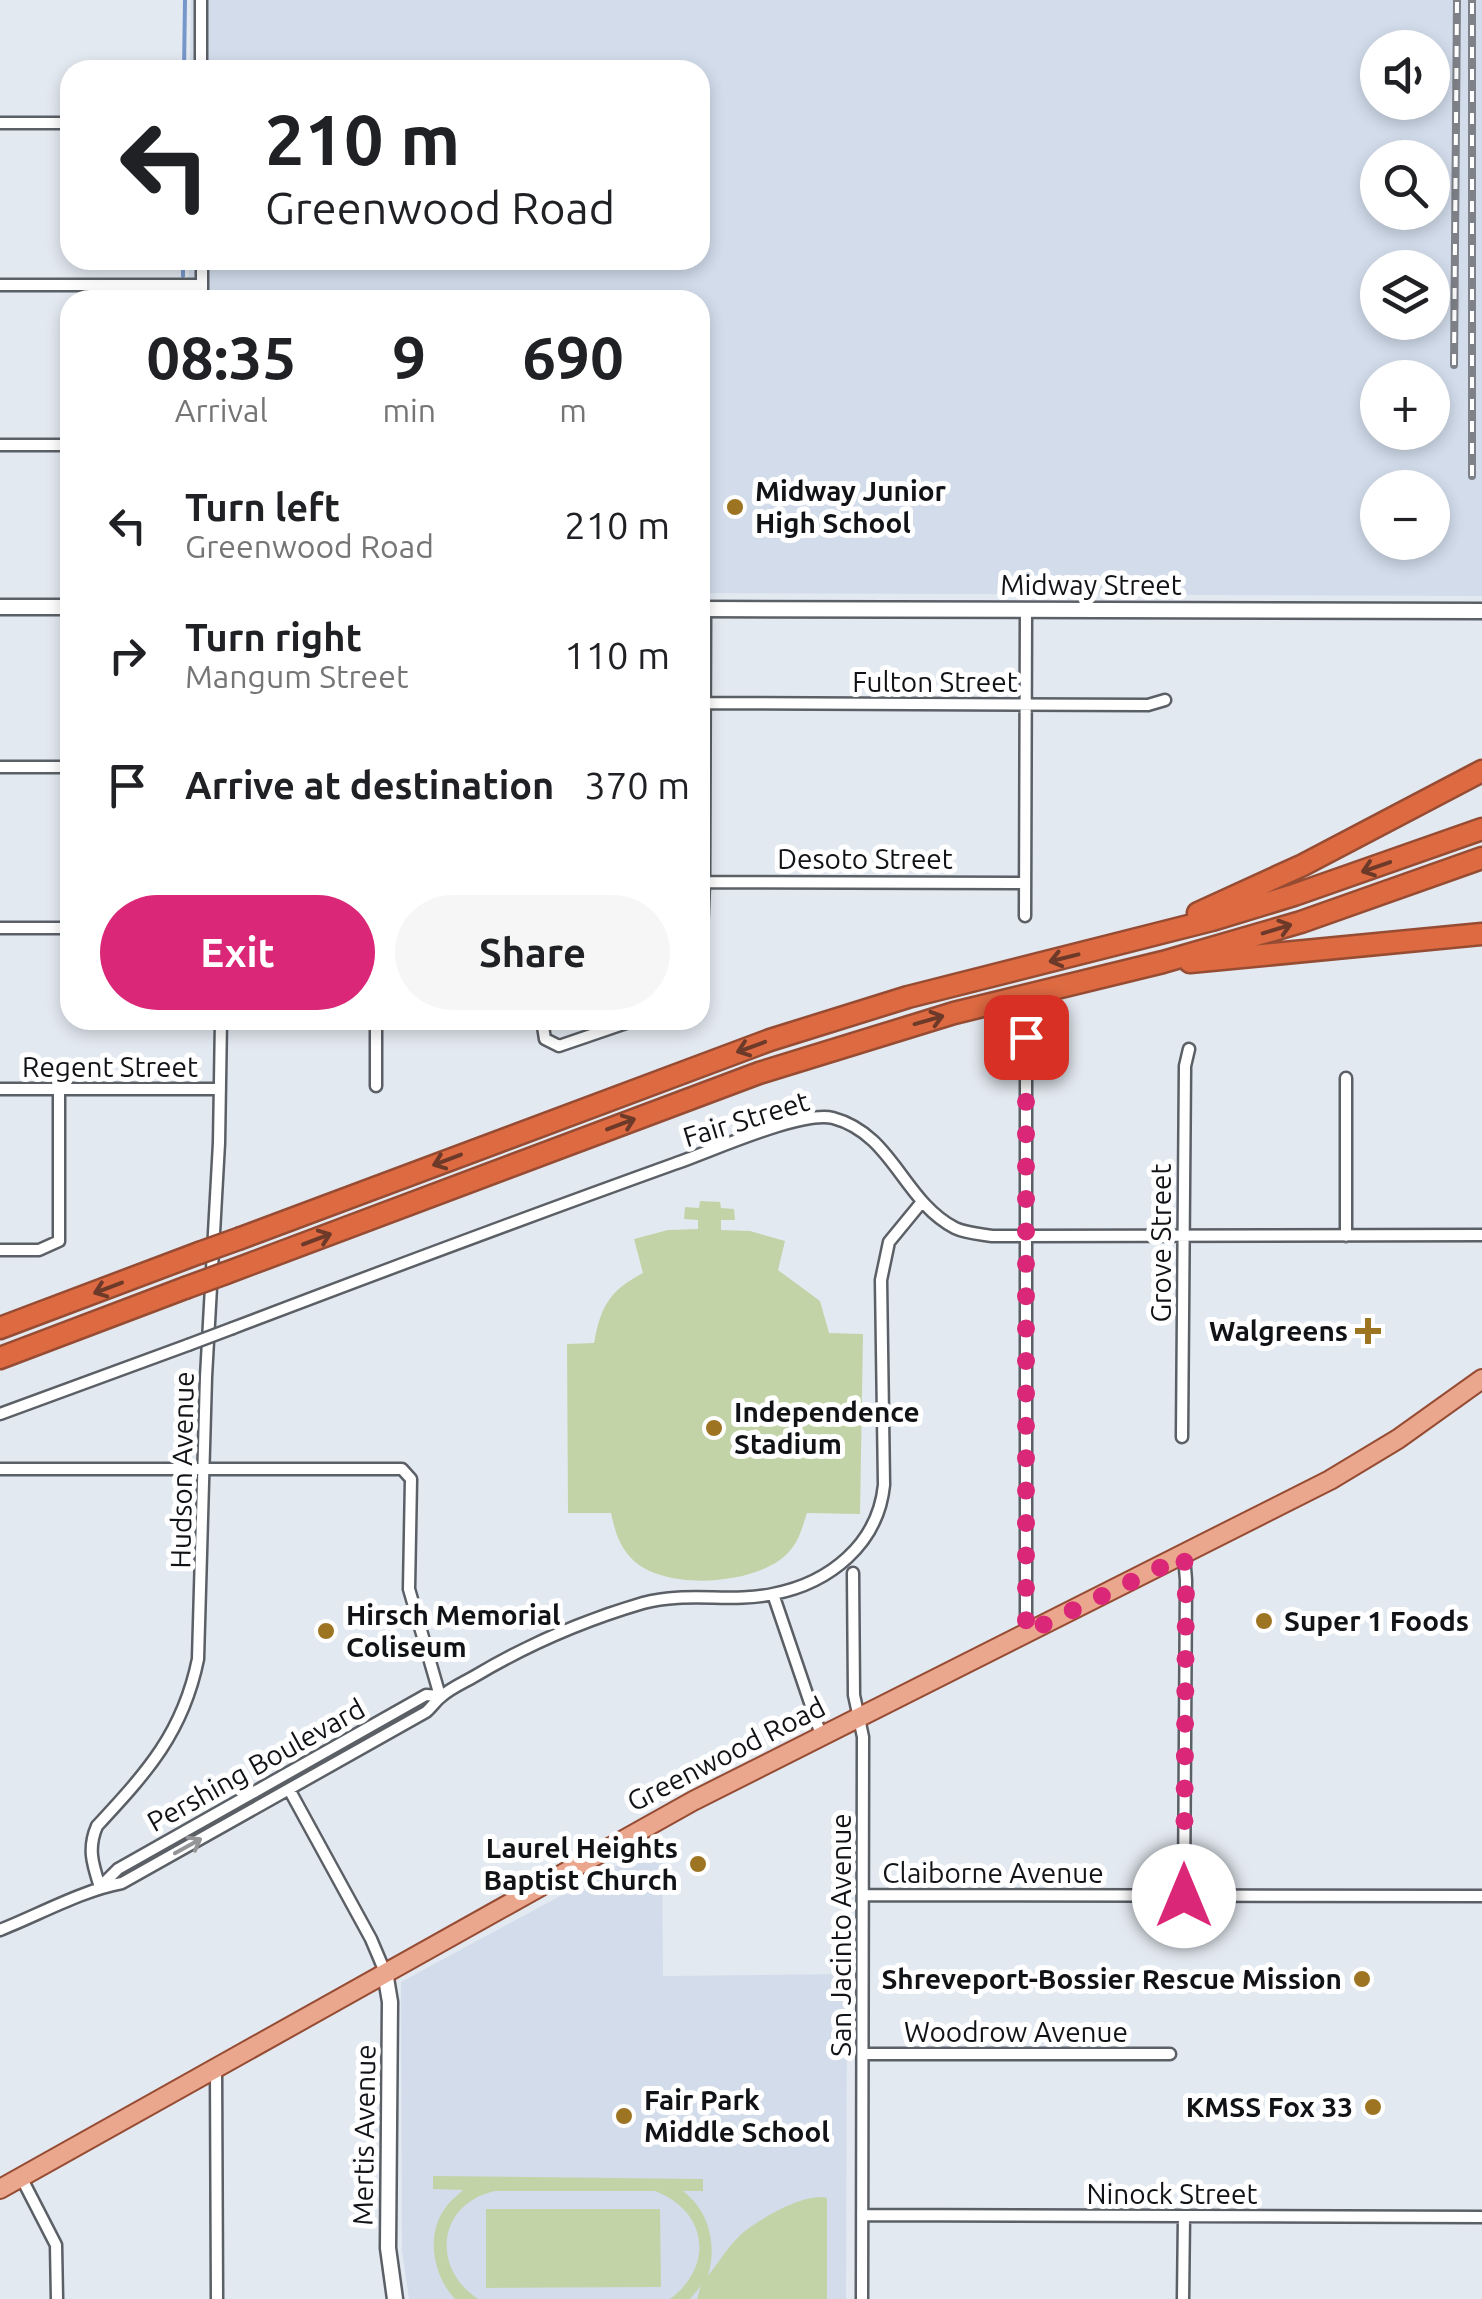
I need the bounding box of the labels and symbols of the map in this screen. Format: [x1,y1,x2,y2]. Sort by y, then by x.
place label: Midway Junior High School [755,475,947,538]
marker: Midway Junior High School [724,496,746,518]
street label: Midway Street [1000,569,1182,600]
street label: Fulton Street [852,666,1018,697]
street label: Desoto Street [777,843,953,874]
one-way arrow [1361,859,1392,877]
one-way arrow [1261,919,1292,937]
one-way arrow [1049,949,1080,968]
pin [984,995,1069,1080]
one-way arrow [913,1010,944,1028]
one-way arrow [737,1039,768,1057]
street label: Regent Street [22,1051,198,1082]
street label: Fair Street [679,1085,813,1152]
one-way arrow [606,1114,636,1132]
one-way arrow [432,1152,463,1170]
street label: Grove Street [1145,1163,1176,1323]
one-way arrow [301,1229,332,1247]
one-way arrow [93,1280,124,1298]
place label: Walgreens [1209,1315,1348,1346]
marker: Walgreens [1357,1320,1379,1342]
street label: Hudson Avenue [164,1371,199,1569]
place label: Independence Stadium [734,1396,920,1459]
marker: Independence Stadium [703,1417,725,1439]
place label: Hirsch Memorial Coliseum [346,1599,561,1662]
place label: Super 1 Foods [1284,1605,1469,1636]
marker: Super 1 Foods [1253,1610,1275,1632]
marker: Hirsch Memorial Coliseum [315,1620,337,1642]
street label: Greenwood Road [622,1690,830,1817]
street label: Pershing Boulevard [142,1692,370,1837]
street label: San Jacinto Avenue [825,1813,856,2057]
place label: Laurel Heights Baptist Church [484,1832,678,1895]
one-way arrow [173,1836,202,1856]
position arrow [1132,1844,1236,1948]
marker: Laurel Heights Baptist Church [687,1853,709,1875]
street label: Claiborne Avenue [882,1857,1104,1888]
place label: Shreveport-Bossier Rescue Mission [881,1963,1342,1994]
marker: Shreveport-Bossier Rescue Mission [1351,1968,1373,1990]
street label: Woodrow Avenue [904,2016,1128,2047]
street label: Mertis Avenue [346,2044,381,2226]
place label: Fair Park Middle School [644,2084,830,2147]
place label: KMSS Fox 33 [1186,2091,1353,2122]
marker: KMSS Fox 33 [1362,2096,1384,2118]
marker: Fair Park Middle School [613,2105,635,2127]
street label: Ninock Street [1087,2178,1257,2209]

